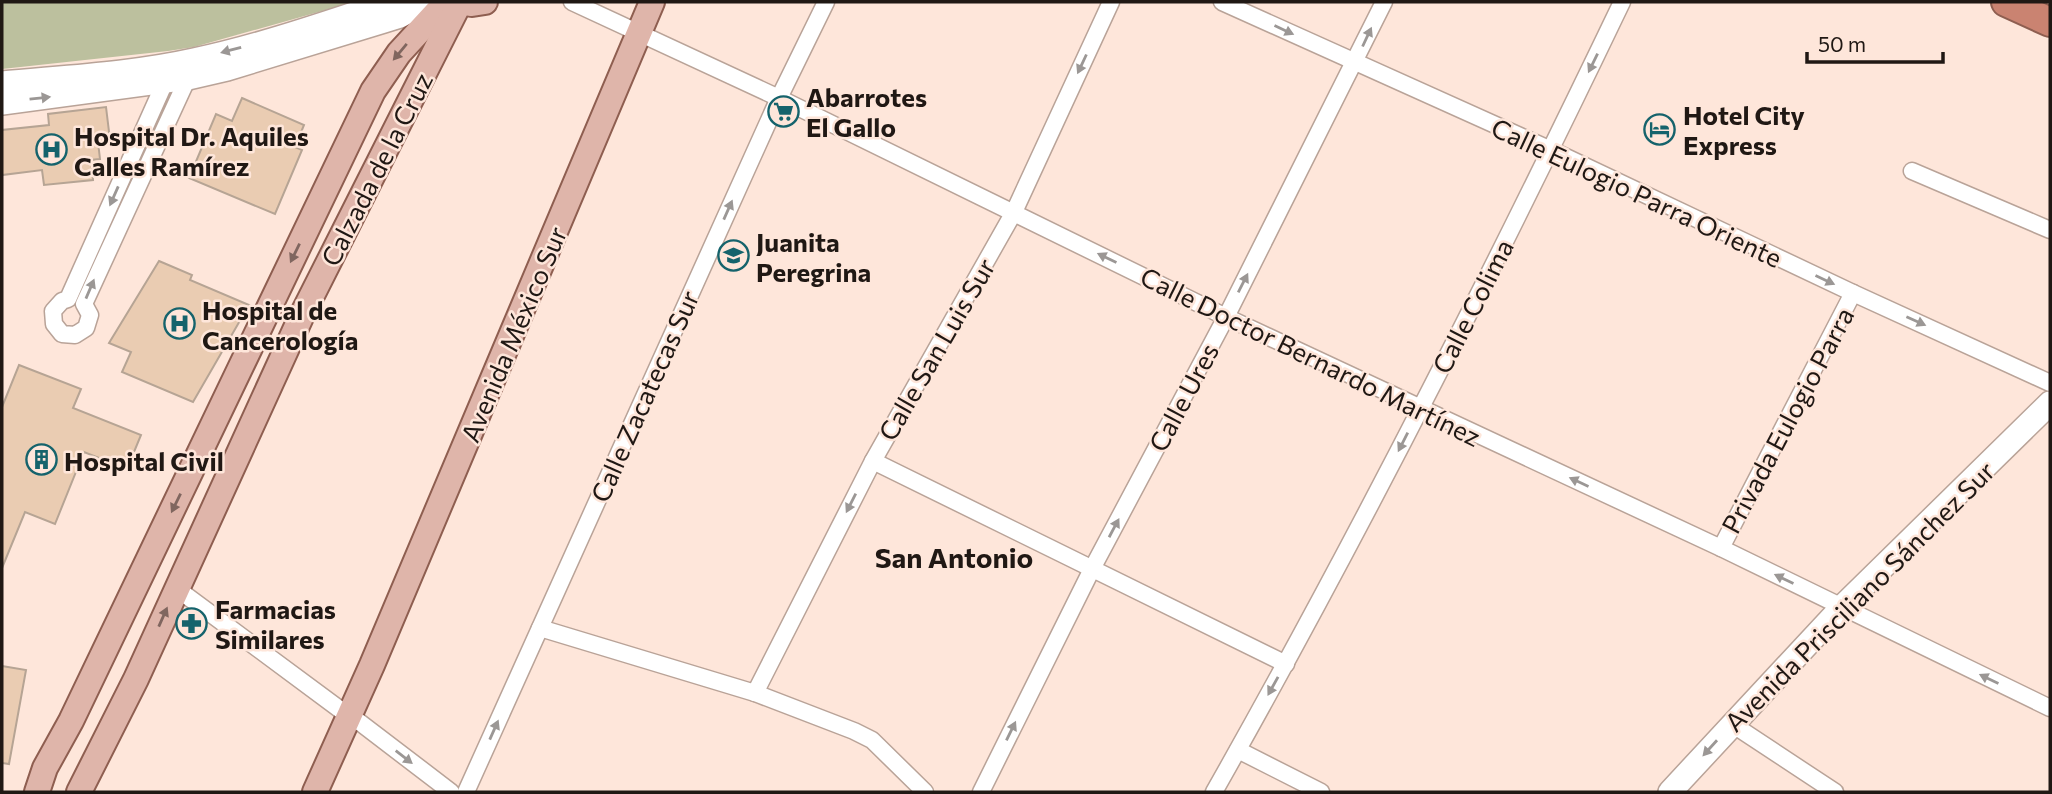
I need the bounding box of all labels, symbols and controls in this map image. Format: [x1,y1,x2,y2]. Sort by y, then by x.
scale bar [1807,21,1944,65]
one-way arrow [1274,25,1295,36]
one-way arrow [1362,26,1373,47]
text: 50 m [1818,31,1866,56]
one-way arrow [393,44,408,61]
one-way arrow [220,45,242,56]
one-way arrow [1587,53,1598,73]
one-way arrow [1076,54,1088,74]
street label: Calzada de la Cruz [314,67,438,271]
place label: Abarrotes El Gallo [806,81,927,142]
one-way arrow [29,93,51,104]
supermarket icon: Abarrotes El Gallo [766,94,800,128]
place label: Hotel City Express [1683,99,1805,160]
street label: Calle Eulogio Parra Oriente [1487,111,1787,273]
hotel icon: Hotel City Express [1643,112,1677,146]
place label: Hospital Dr. Aquiles Calles Ramírez [74,120,309,181]
hospital icon: Hospital Dr. Aquiles Calles Ramírez [34,133,68,167]
one-way arrow [108,186,119,206]
one-way arrow [722,200,734,220]
street label: Avenida México Sur [454,221,572,447]
place label: Juanita Peregrina [756,226,871,287]
street label: Calle Colima [1425,234,1519,378]
school or university icon: Juanita Peregrina [716,239,750,273]
one-way arrow [289,243,301,263]
street label: Calle San Luis Sur [871,252,1001,446]
one-way arrow [1097,253,1117,265]
street label: Calle Doctor Bernardo Martínez [1136,260,1486,452]
one-way arrow [1236,273,1248,293]
one-way arrow [1815,274,1835,285]
one-way arrow [85,279,96,300]
street label: Calle Zacatecas Sur [583,285,705,507]
place label: Hospital de Cancerología [202,294,359,355]
street label: Privada Eulogio Parra [1714,302,1860,538]
hospital icon: Hospital de Cancerología [162,307,196,341]
one-way arrow [1905,316,1926,327]
street label: Calle Ures [1142,338,1224,456]
one-way arrow [1397,432,1409,452]
building icon: Hospital Civil [24,443,58,477]
place label: Hospital Civil [64,445,224,476]
street label: Avenida Prisciliano Sánchez Sur [1718,455,2000,737]
one-way arrow [1568,476,1589,487]
one-way arrow [170,492,181,513]
one-way arrow [846,493,857,513]
one-way arrow [1108,518,1119,538]
district label: San Antonio [875,540,1033,574]
one-way arrow [1774,573,1794,584]
place label: Farmacias Similares [215,593,336,654]
one-way arrow [158,606,169,627]
pharmacy icon: Farmacias Similares [175,606,209,640]
one-way arrow [1979,673,1999,684]
one-way arrow [1267,676,1279,696]
one-way arrow [488,720,500,740]
one-way arrow [1006,721,1017,741]
one-way arrow [1702,739,1718,757]
one-way arrow [395,749,413,764]

